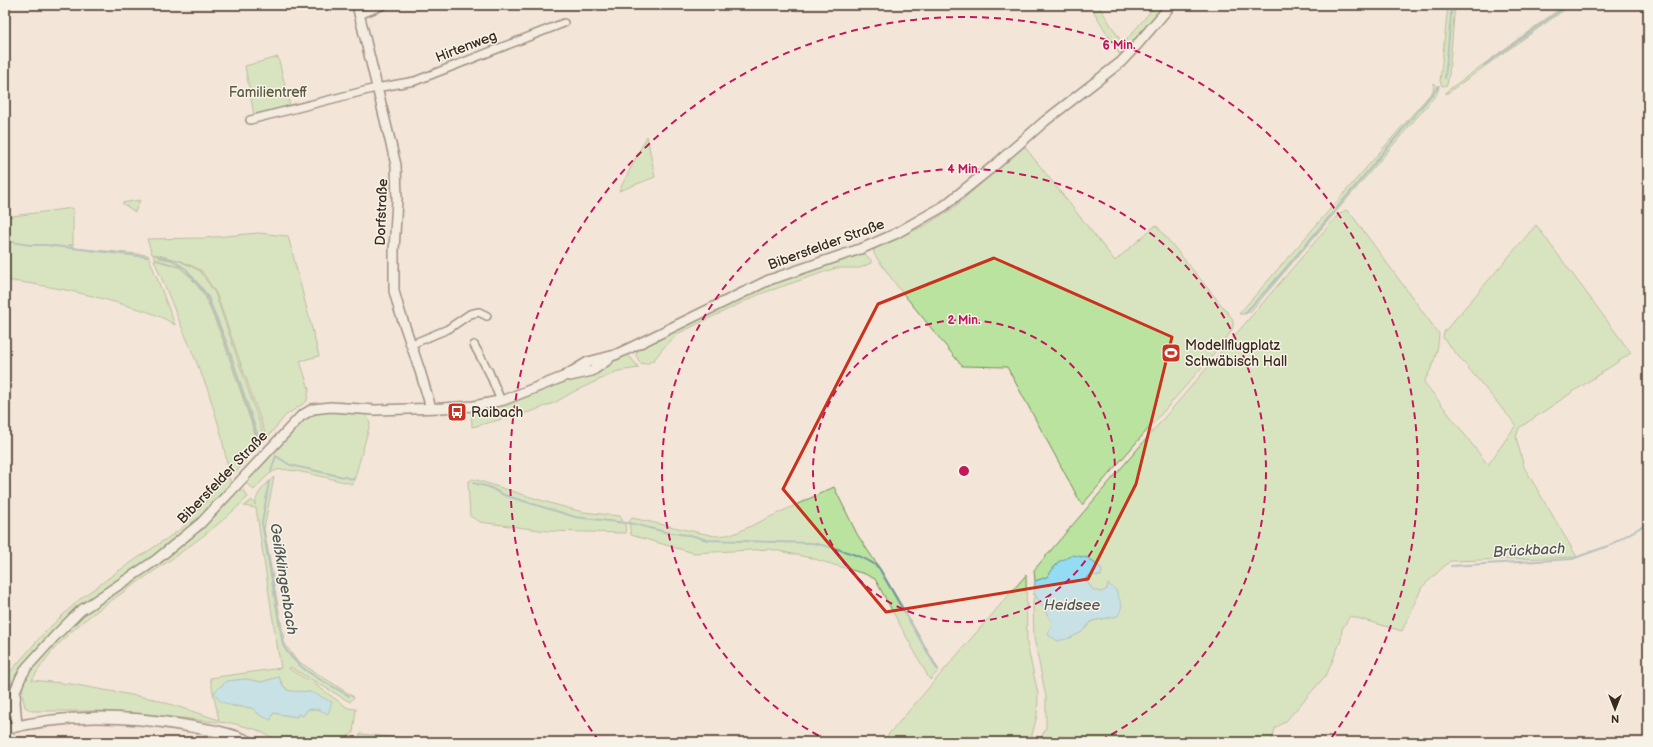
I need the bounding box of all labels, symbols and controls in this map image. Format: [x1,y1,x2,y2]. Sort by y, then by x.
street label: Hirtenweg [433,27,499,66]
text: 6 Min. [1102,38,1136,53]
park label: Familientreff [229,84,308,101]
text: 4 Min. [948,162,981,177]
street label: Dorfstraße [372,178,391,246]
street label: Bibersfelder Straße [766,216,887,273]
text: 2 Min. [947,313,981,328]
place label: Modellflugplatz Schwäbisch Hall [1185,337,1287,370]
sports icon: Modellflugplatz Schwäbisch Hall [1160,342,1182,364]
bus stop icon: Raibach [446,401,468,423]
place label: Raibach [471,404,523,421]
street label: Bibersfelder Straße [174,427,271,527]
centre of rings [957,464,971,478]
water label: Geißklingenbach [265,522,302,636]
water label: Brückbach [1492,539,1566,562]
water label: Heidsee [1044,596,1101,615]
north arrow [1595,689,1635,729]
text: N [1611,712,1619,725]

